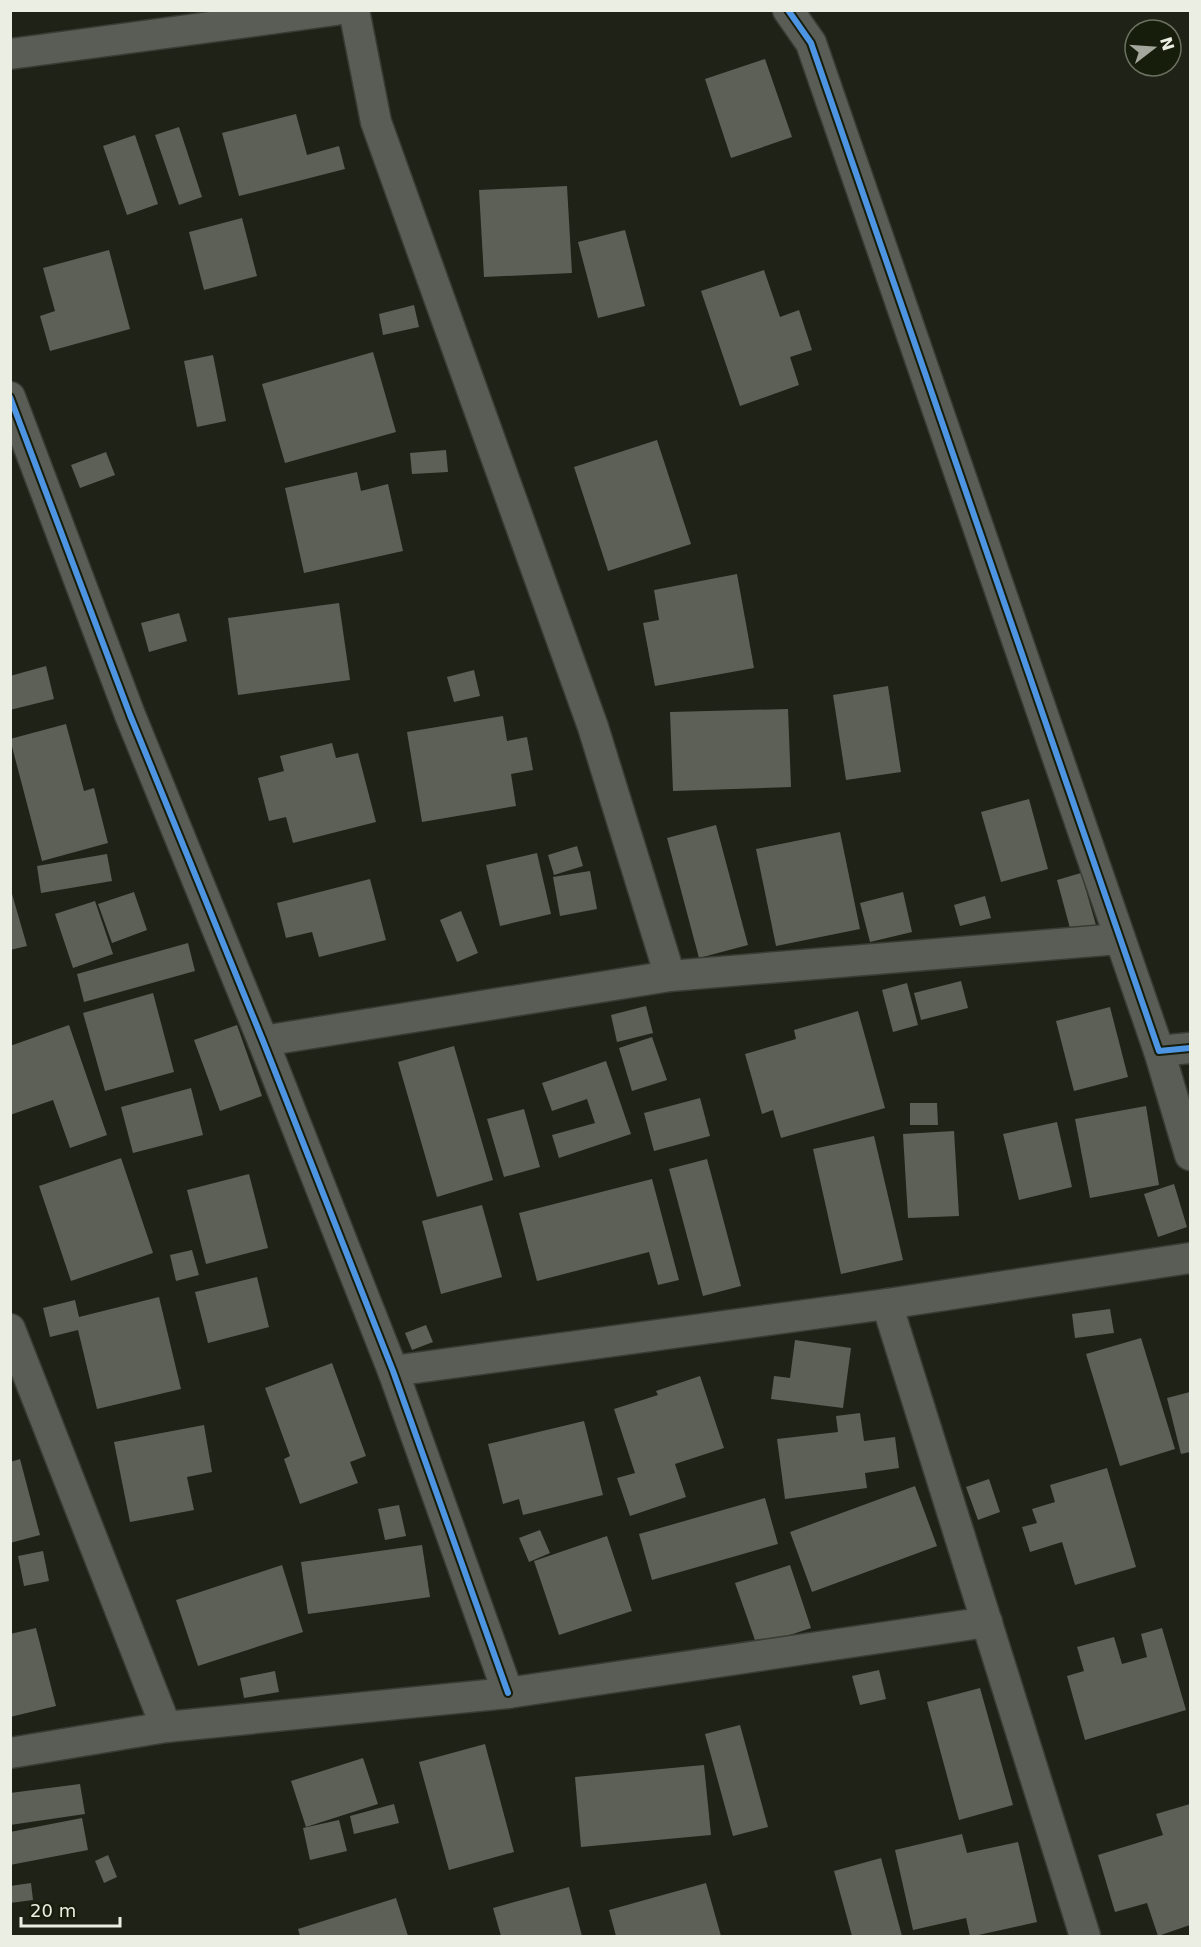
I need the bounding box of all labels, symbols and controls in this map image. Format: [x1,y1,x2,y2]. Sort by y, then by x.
north arrow [1123,18,1183,78]
text: N [1156,35,1178,53]
scale bar [21,1890,120,1928]
text: 20 m [30,1900,76,1921]

